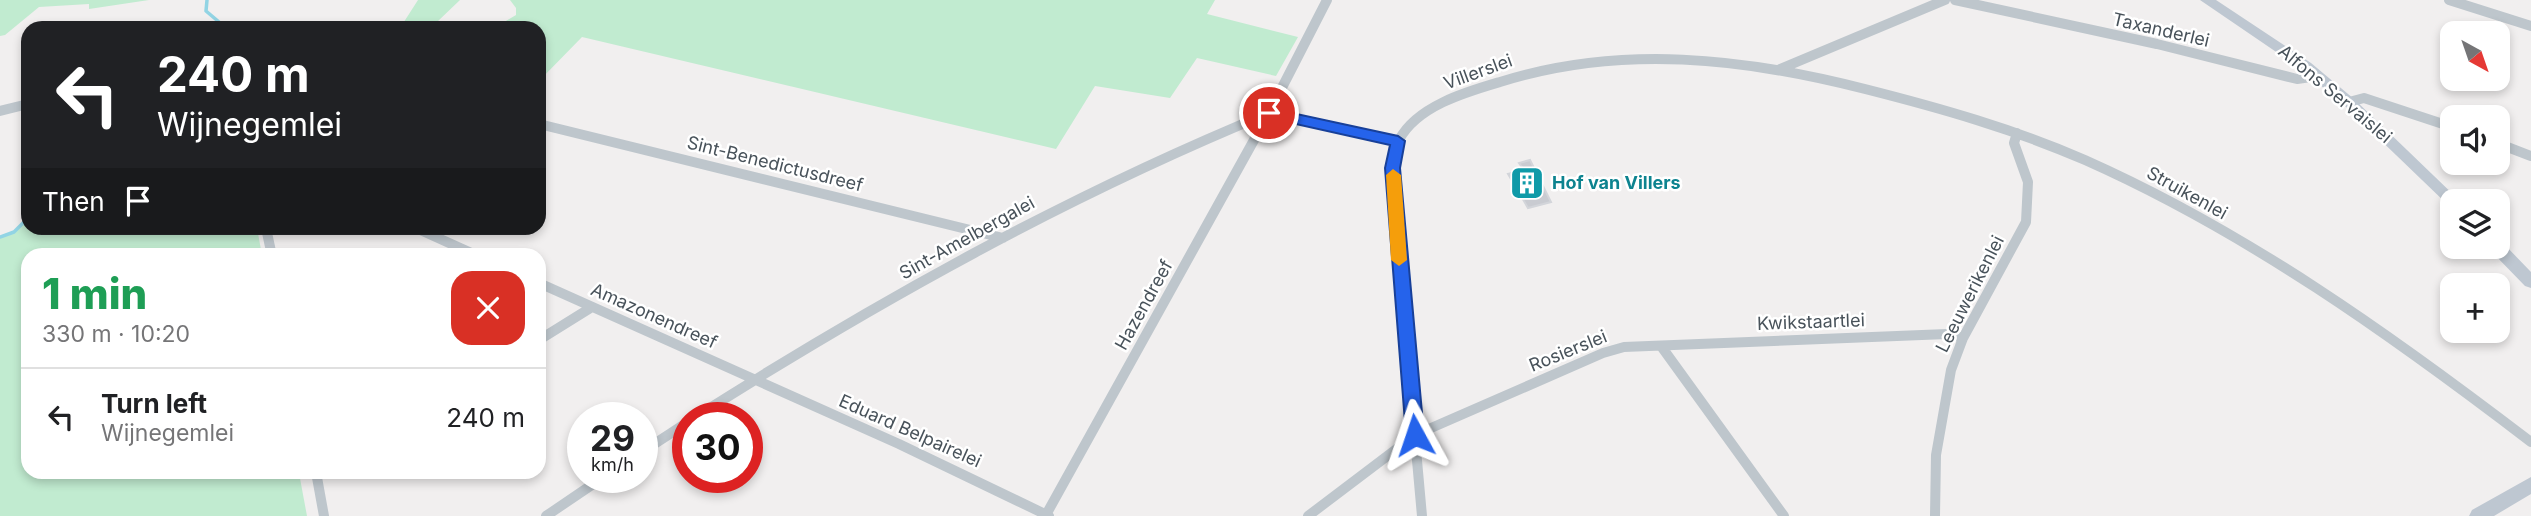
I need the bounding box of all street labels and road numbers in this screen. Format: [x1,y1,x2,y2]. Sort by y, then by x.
street label: Taxanderlei [2111,8,2212,51]
street label: Alfons Servaislei [2274,40,2396,147]
street label: Villerslei [1441,49,1515,94]
street label: Sint-Benedictusdreef [685,131,866,196]
street label: Struikenlei [2143,162,2231,223]
street label: Sint-Amelbergalei [896,192,1038,283]
street label: Leeuwerikenlei [1931,232,2008,356]
street label: Hazendreef [1110,256,1177,353]
street label: Amazonendreef [588,278,721,353]
street label: Kwikstaartlei [1757,309,1865,334]
street label: Rosierslei [1526,325,1610,376]
street label: Eduard Belpairelei [836,390,985,471]

